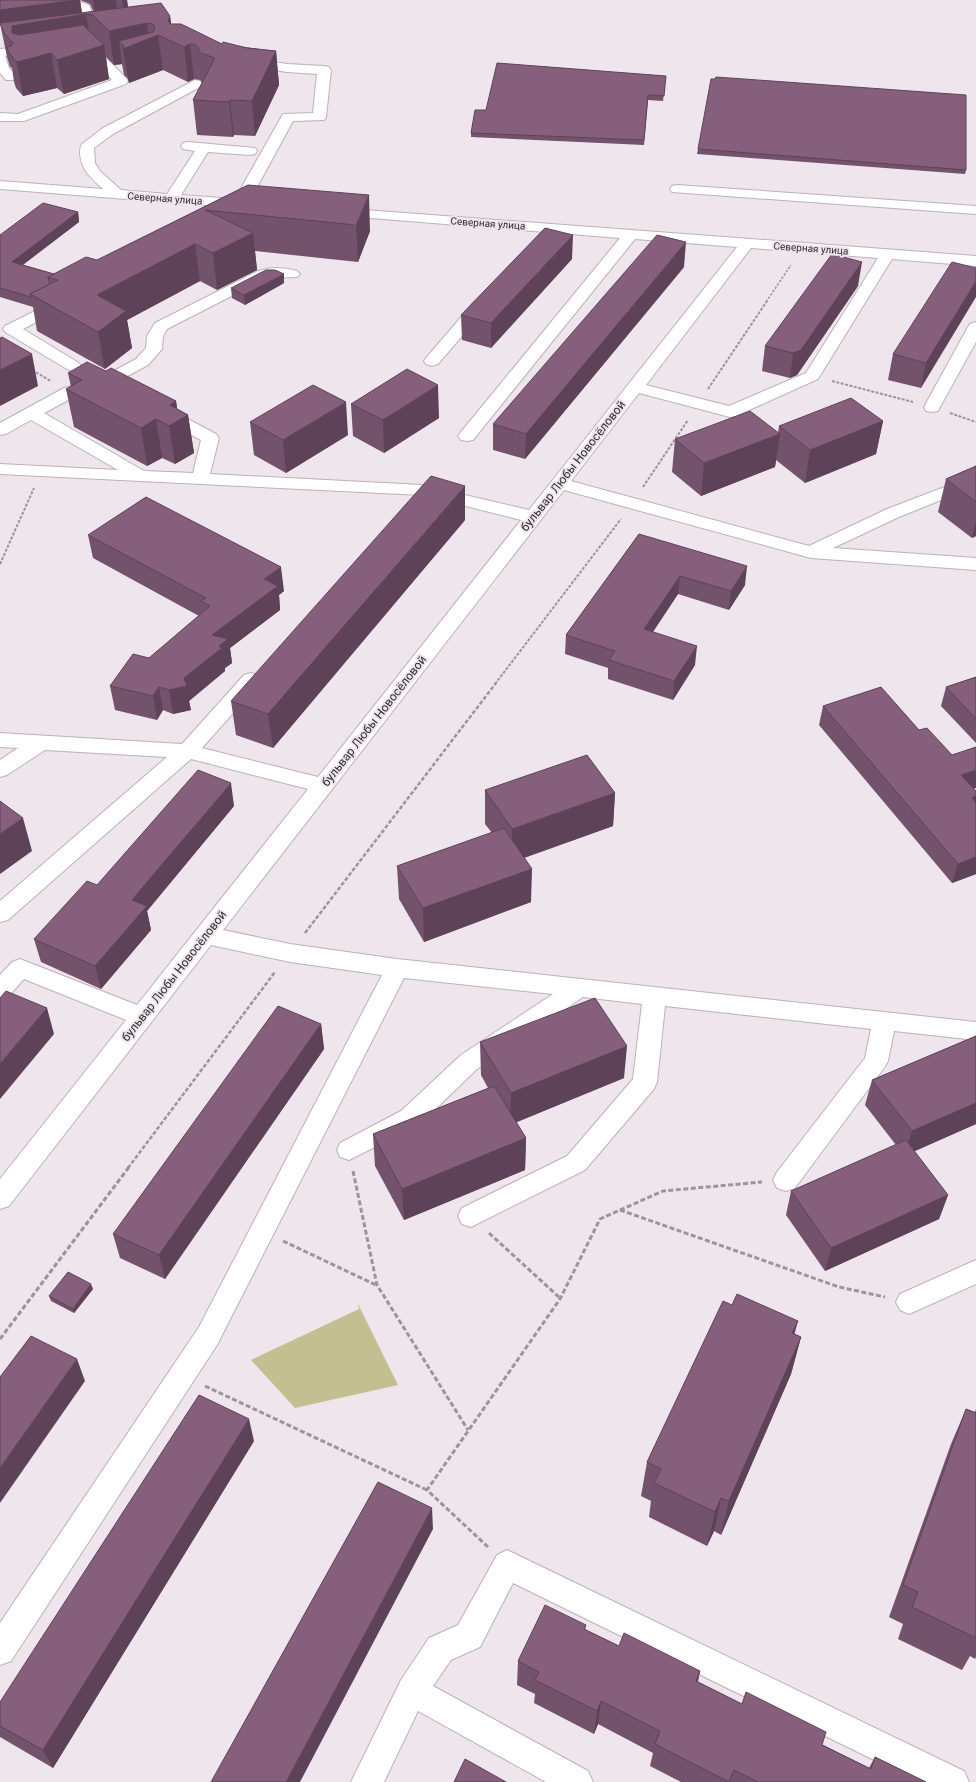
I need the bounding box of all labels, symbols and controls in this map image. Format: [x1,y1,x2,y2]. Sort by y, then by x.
street label: Северная улица [127,190,203,207]
street label: Северная улица [450,215,526,232]
street label: Северная улица [773,240,849,257]
street label: бульвар Любы Новосёловой [518,398,628,534]
street label: бульвар Любы Новосёловой [319,653,429,789]
street label: бульвар Любы Новосёловой [119,908,229,1044]

